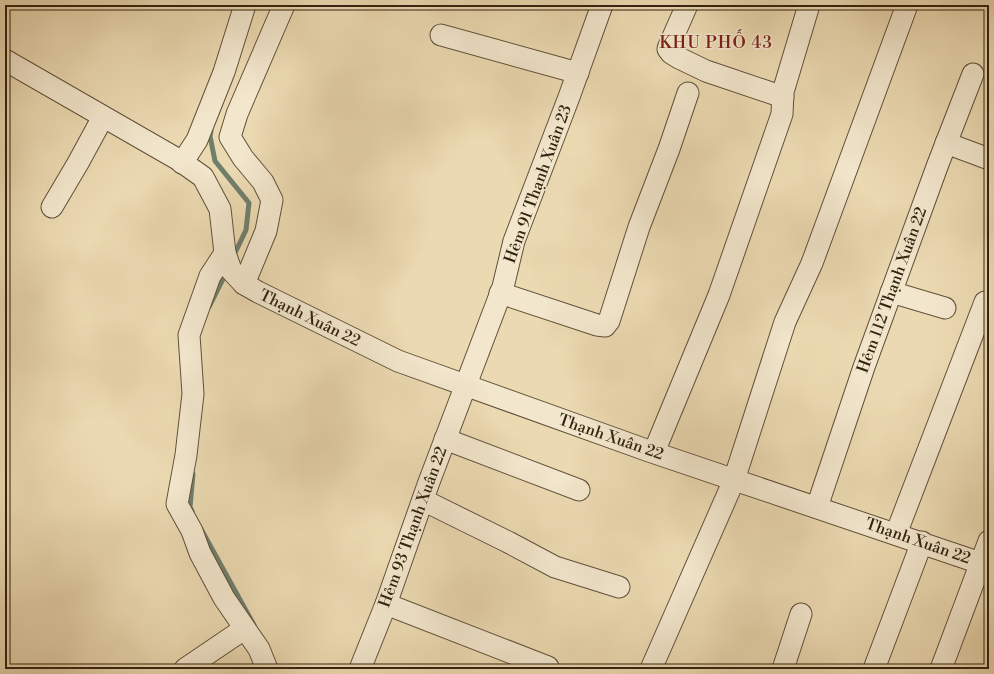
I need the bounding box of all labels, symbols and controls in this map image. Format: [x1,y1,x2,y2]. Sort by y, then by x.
district label: KHU PHỐ 43 [659,29,773,54]
street label: Hẻm 91 Thạnh Xuân 23 [500,102,576,266]
street label: Hẻm 112 Thạnh Xuân 22 [853,204,931,376]
street label: Thạnh Xuân 22 [256,285,364,351]
street label: Thạnh Xuân 22 [556,410,666,464]
street label: Hẻm 93 Thạnh Xuân 22 [375,444,451,610]
street label: Thạnh Xuân 22 [863,514,973,568]

